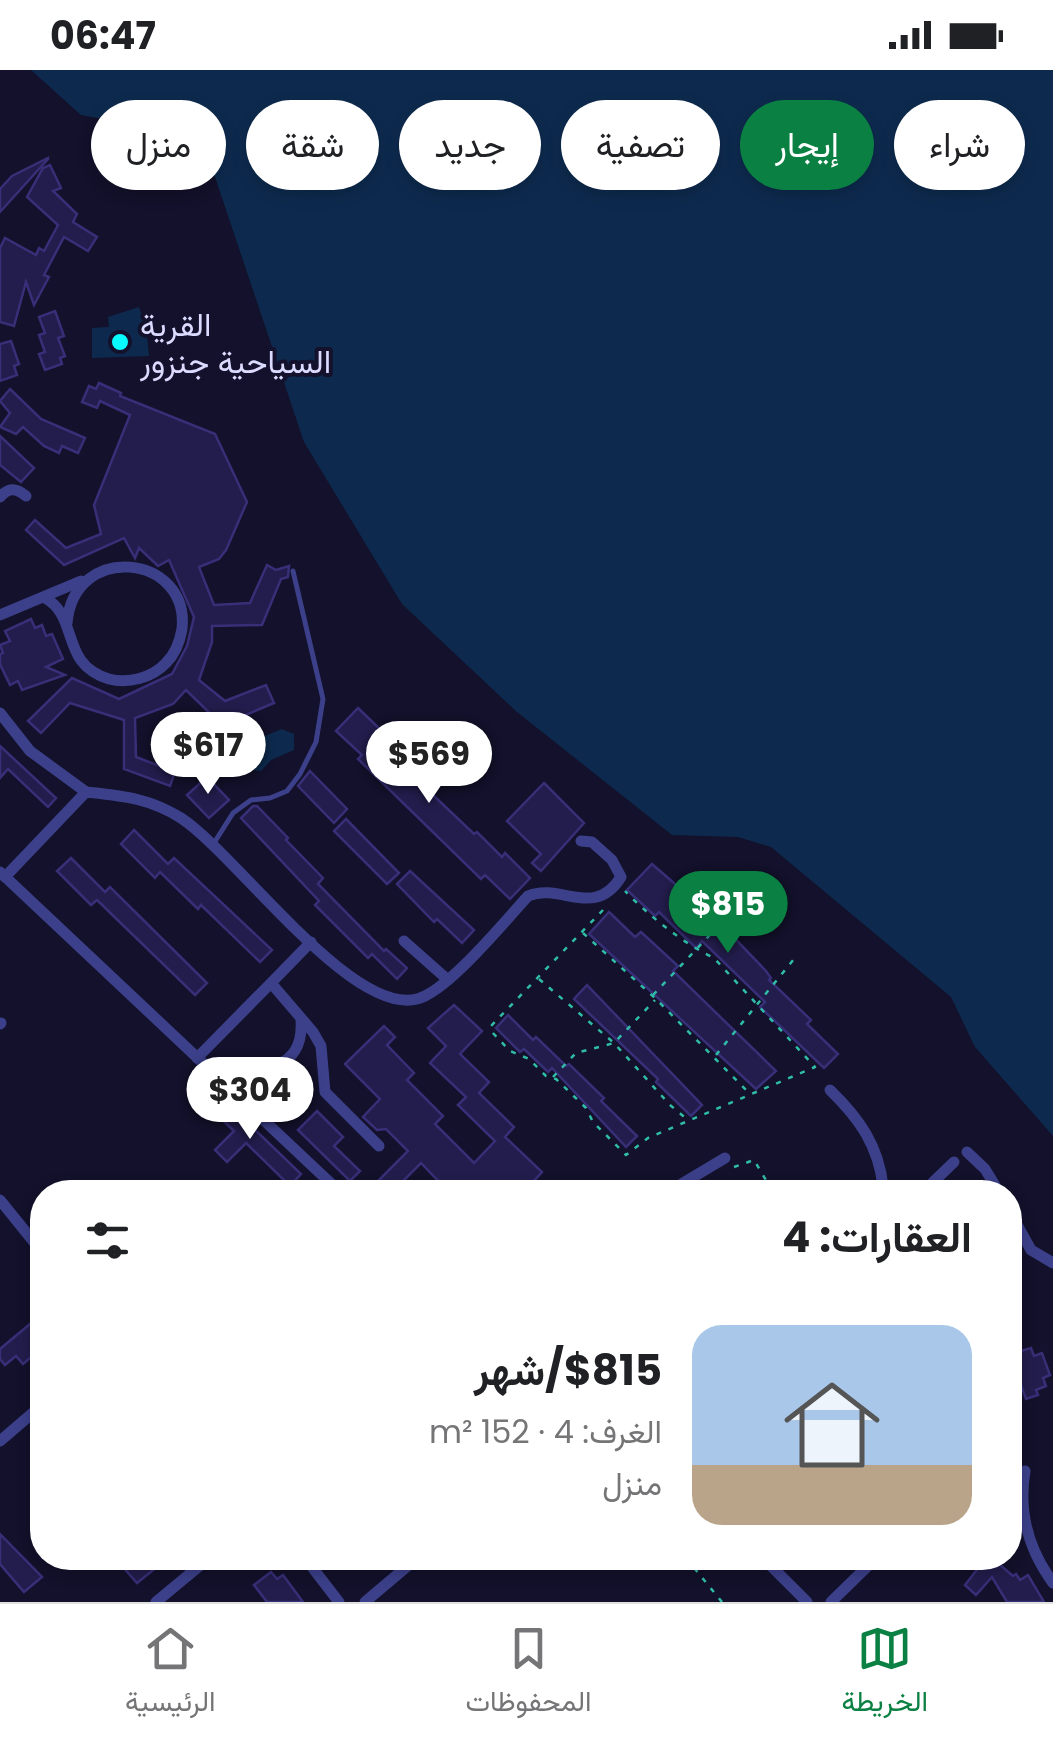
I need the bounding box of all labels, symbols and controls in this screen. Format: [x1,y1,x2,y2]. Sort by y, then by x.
text: 06:47 [50,9,156,62]
chip: منزل [91,100,226,190]
chip: شقة [246,100,379,190]
chip: جديد [399,100,541,190]
chip: تصفية [561,100,720,190]
chip: إيجار [740,100,874,190]
chip: شراء [894,100,1025,190]
place label: القرية السياحية جنزور [139,302,331,384]
marker: القرية السياحية جنزور [109,331,131,353]
pin: $617 [149,712,267,797]
pin: $569 [370,721,488,806]
text: $617 [173,722,243,767]
text: $569 [388,731,470,776]
pin: $815 [669,871,787,956]
text: $815 [691,881,765,926]
pin: $304 [191,1057,309,1142]
text: $304 [209,1067,291,1112]
text: العقارات: 4 [782,1208,972,1267]
icon: filters [80,1213,135,1268]
text: $815/شهر [474,1341,662,1400]
icon: home [772,1365,892,1485]
text: الغرف: 4 · 152 m² [429,1409,662,1454]
text: منزل [602,1461,662,1506]
tab: الرئيسية [125,1621,215,1726]
tab: المحفوظات [465,1621,592,1726]
tab: الخريطة [841,1621,928,1726]

